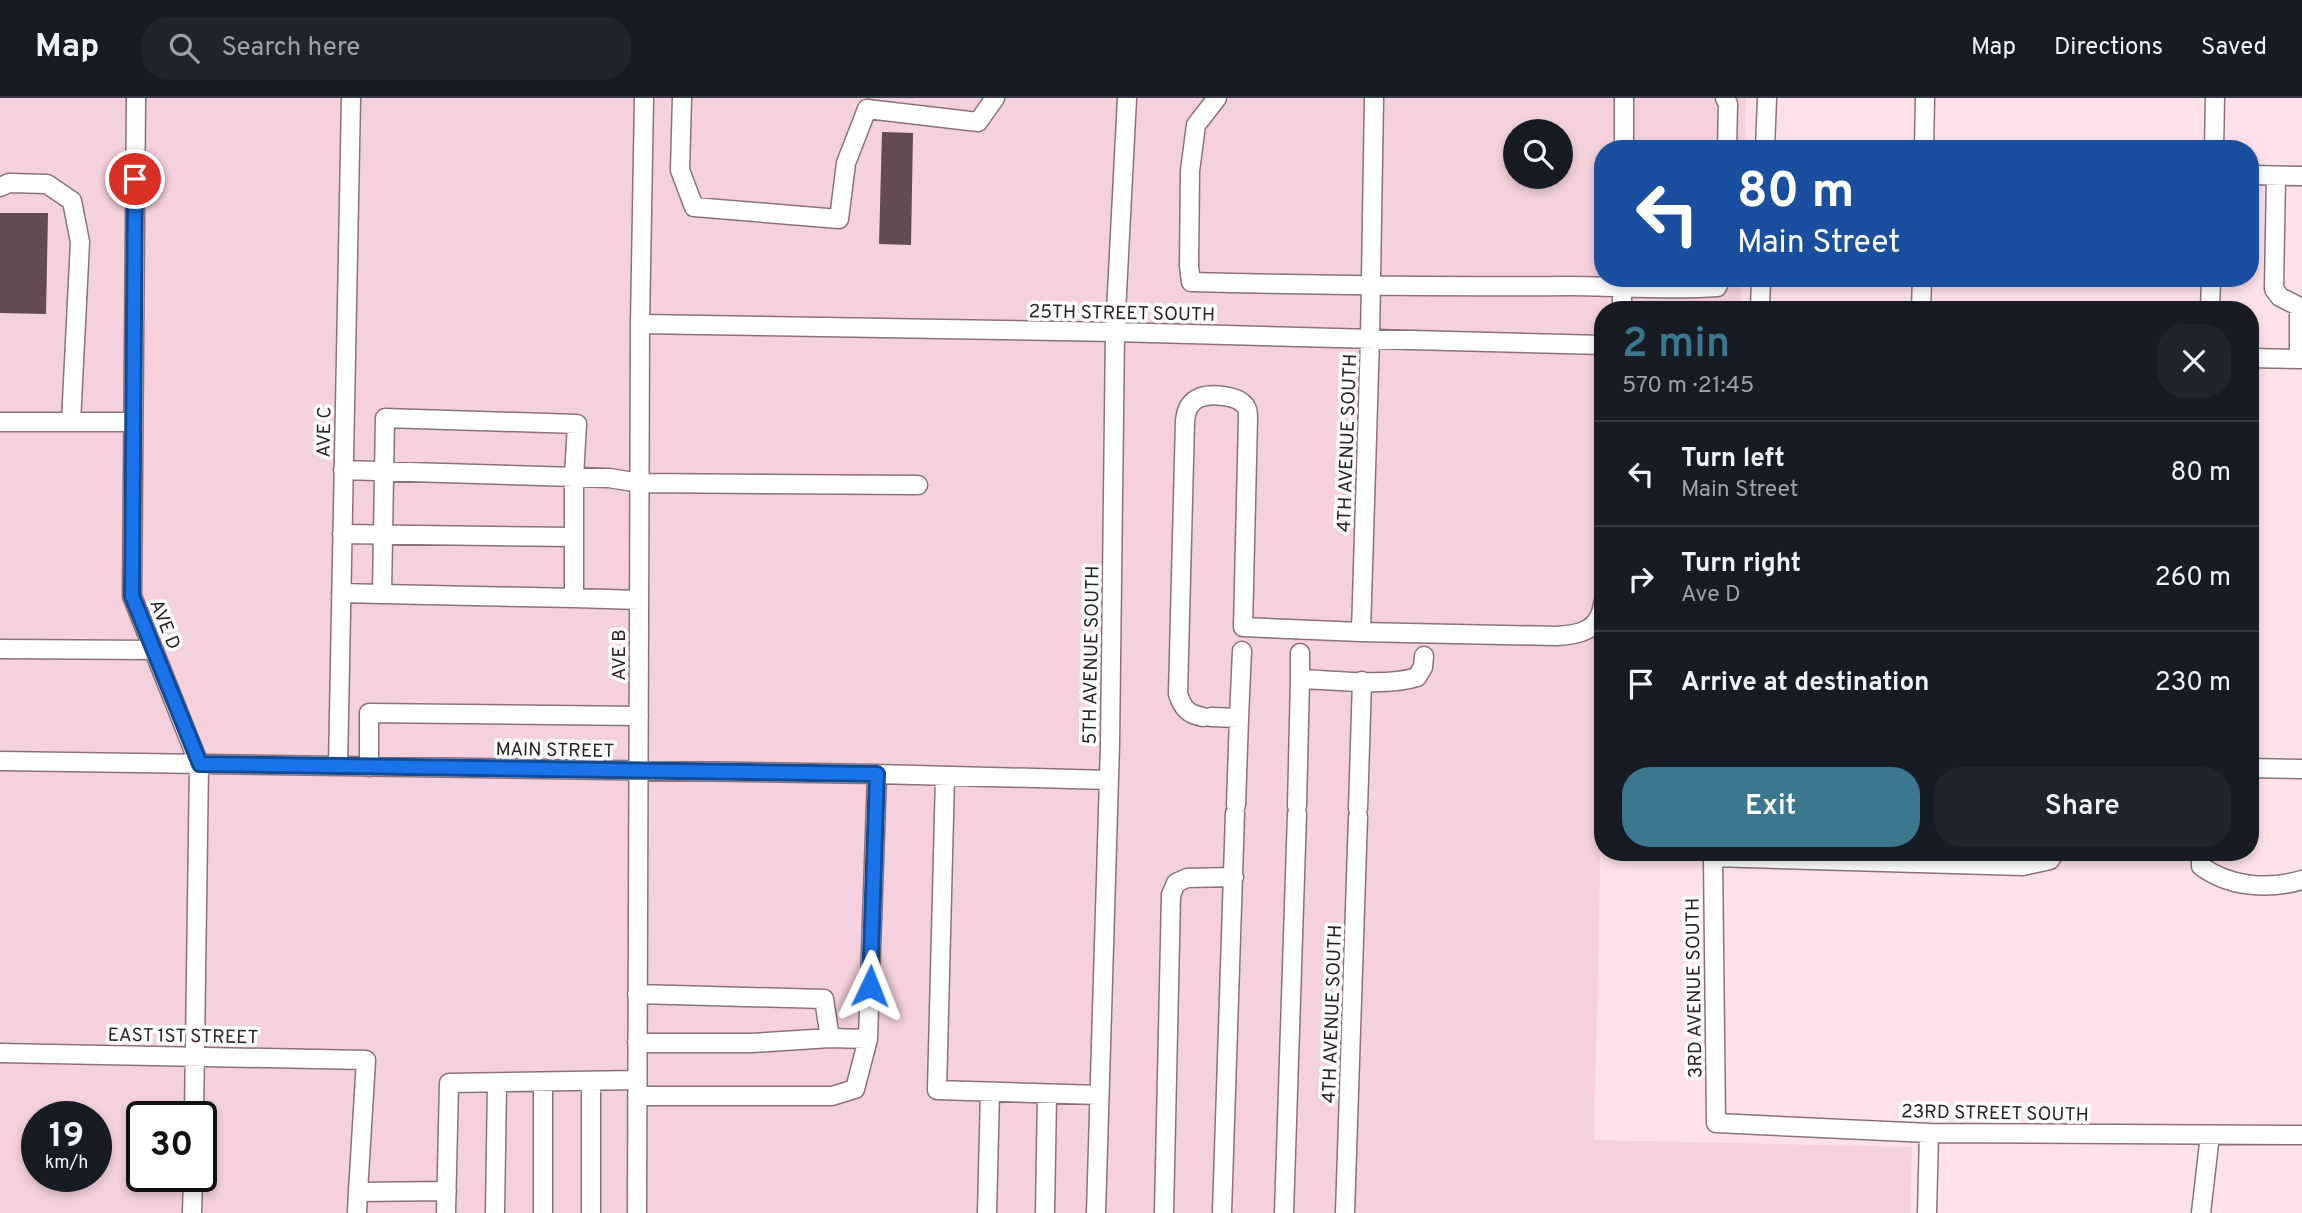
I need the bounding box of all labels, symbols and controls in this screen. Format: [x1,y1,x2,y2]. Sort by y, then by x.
search box [141,17,631,80]
text: Map [35,27,99,69]
icon: search [165,29,203,67]
text: Search here [221,32,360,65]
text: Map [1971,33,2016,63]
text: Directions [2054,33,2163,63]
text: Saved [2201,33,2267,63]
map controls [1503,119,1573,189]
button: search [1503,119,1573,189]
pin [105,149,165,209]
icon: arrive [116,160,154,198]
text: 80 m [1737,163,1854,225]
icon: left [1622,168,1713,259]
text: Main Street [1737,224,1900,264]
street label: 25TH STREET SOUTH [1028,300,1215,328]
text: 2 min [1622,319,1730,372]
button: close [2157,324,2231,398]
street label: 4TH AVENUE SOUTH [1333,353,1363,533]
text: 570 m · 21:45 [1622,372,1754,401]
street label: AVE C [313,406,337,458]
text: Turn left [1681,443,1785,476]
icon: left [1622,455,1660,493]
text: 80 m [2171,457,2231,490]
text: Main Street [1681,476,1798,505]
text: Turn right [1681,548,1801,581]
icon: right [1622,560,1660,598]
text: 260 m [2155,562,2231,595]
street label: 5TH AVENUE SOUTH [1078,565,1106,745]
text: Ave D [1681,581,1741,610]
street label: AVE D [143,596,185,653]
street label: AVE B [608,629,632,681]
icon: arrive [1622,665,1660,703]
text: Arrive at destination [1681,667,1929,700]
text: 230 m [2155,667,2231,700]
street label: MAIN STREET [495,738,615,764]
button: Exit [1622,767,1920,847]
button: Share [1934,767,2231,847]
street label: 3RD AVENUE SOUTH [1681,898,1709,1078]
street label: 4TH AVENUE SOUTH [1318,924,1348,1104]
position arrow [833,949,907,1023]
street label: EAST 1ST STREET [107,1024,259,1050]
street label: 23RD STREET SOUTH [1901,1100,2089,1128]
speed limit sign: 30 [126,1101,217,1192]
text: 19 [49,1115,84,1159]
text: km/h [45,1152,88,1175]

